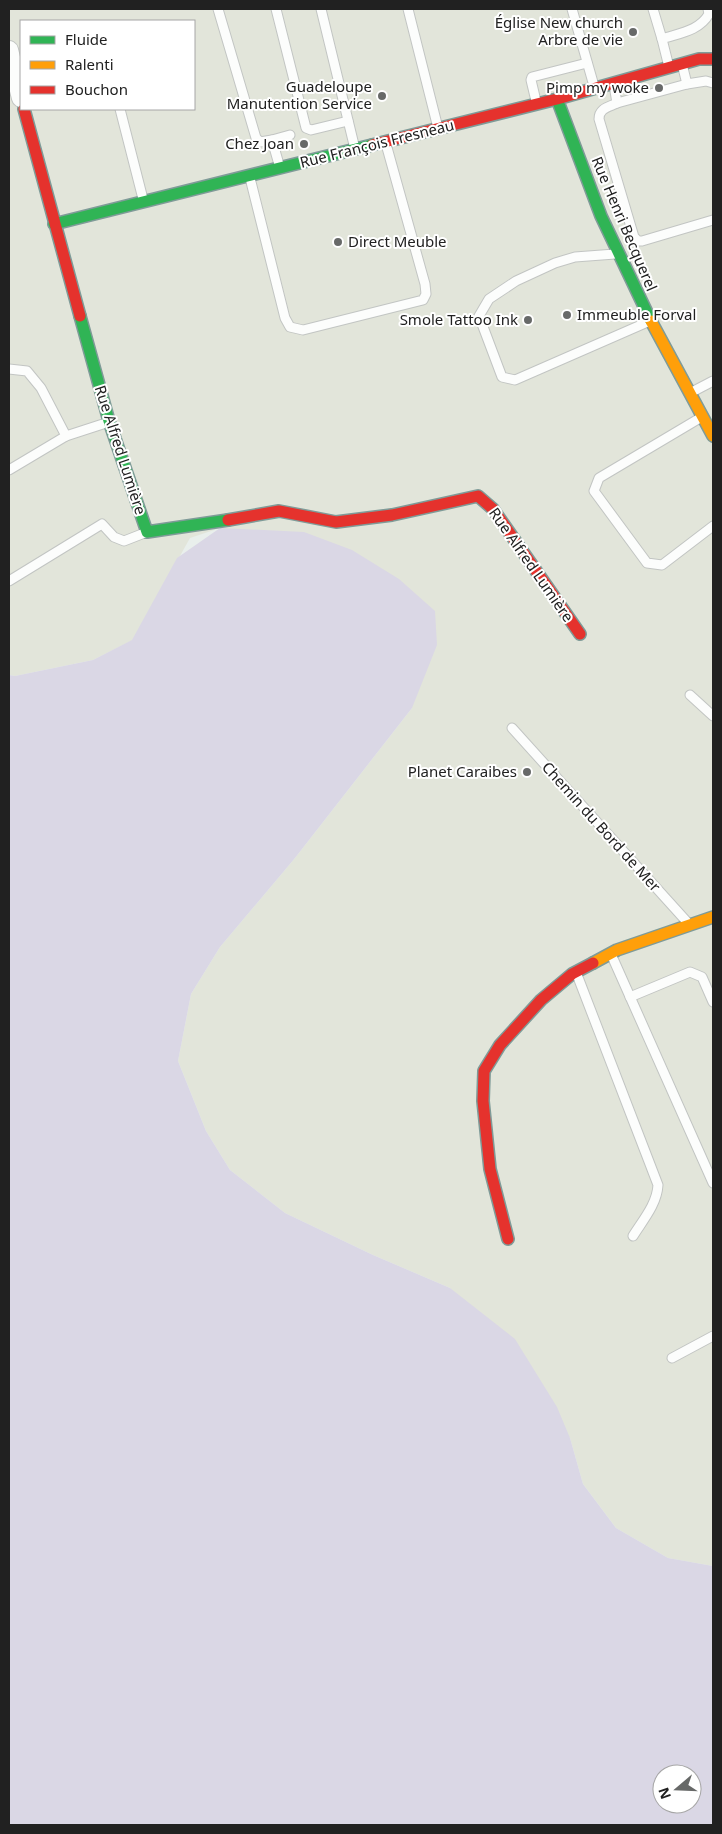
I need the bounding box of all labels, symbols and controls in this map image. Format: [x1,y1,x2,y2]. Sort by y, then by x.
place label: Église New church Arbre de vie [495,12,623,49]
legend [20,20,195,110]
marker: Église New church Arbre de vie [627,26,639,38]
text: Fluide [65,29,107,49]
text: Ralenti [65,54,114,74]
place label: Guadeloupe Manutention Service [227,76,372,113]
place label: Pimp my woke [546,77,649,97]
text: Bouchon [65,79,128,99]
marker: Pimp my woke [653,82,665,94]
marker: Guadeloupe Manutention Service [376,90,388,102]
street label: Rue François Fresneau [298,114,456,172]
place label: Chez Joan [225,133,294,153]
marker: Chez Joan [298,138,310,150]
street label: Rue Henri Becquerel [588,153,662,294]
place label: Direct Meuble [348,231,447,251]
marker: Direct Meuble [332,236,344,248]
place label: Immeuble Forval [577,304,696,324]
place label: Smole Tattoo Ink [400,309,518,329]
marker: Immeuble Forval [561,309,573,321]
marker: Smole Tattoo Ink [522,314,534,326]
street label: Rue Alfred Lumière [91,382,151,517]
street label: Rue Alfred Lumière [485,503,579,625]
street label: Chemin du Bord de Mer [538,757,666,896]
place label: Planet Caraibes [408,761,517,781]
marker: Planet Caraibes [521,766,533,778]
north arrow [652,1764,702,1814]
text: N [653,1785,675,1802]

